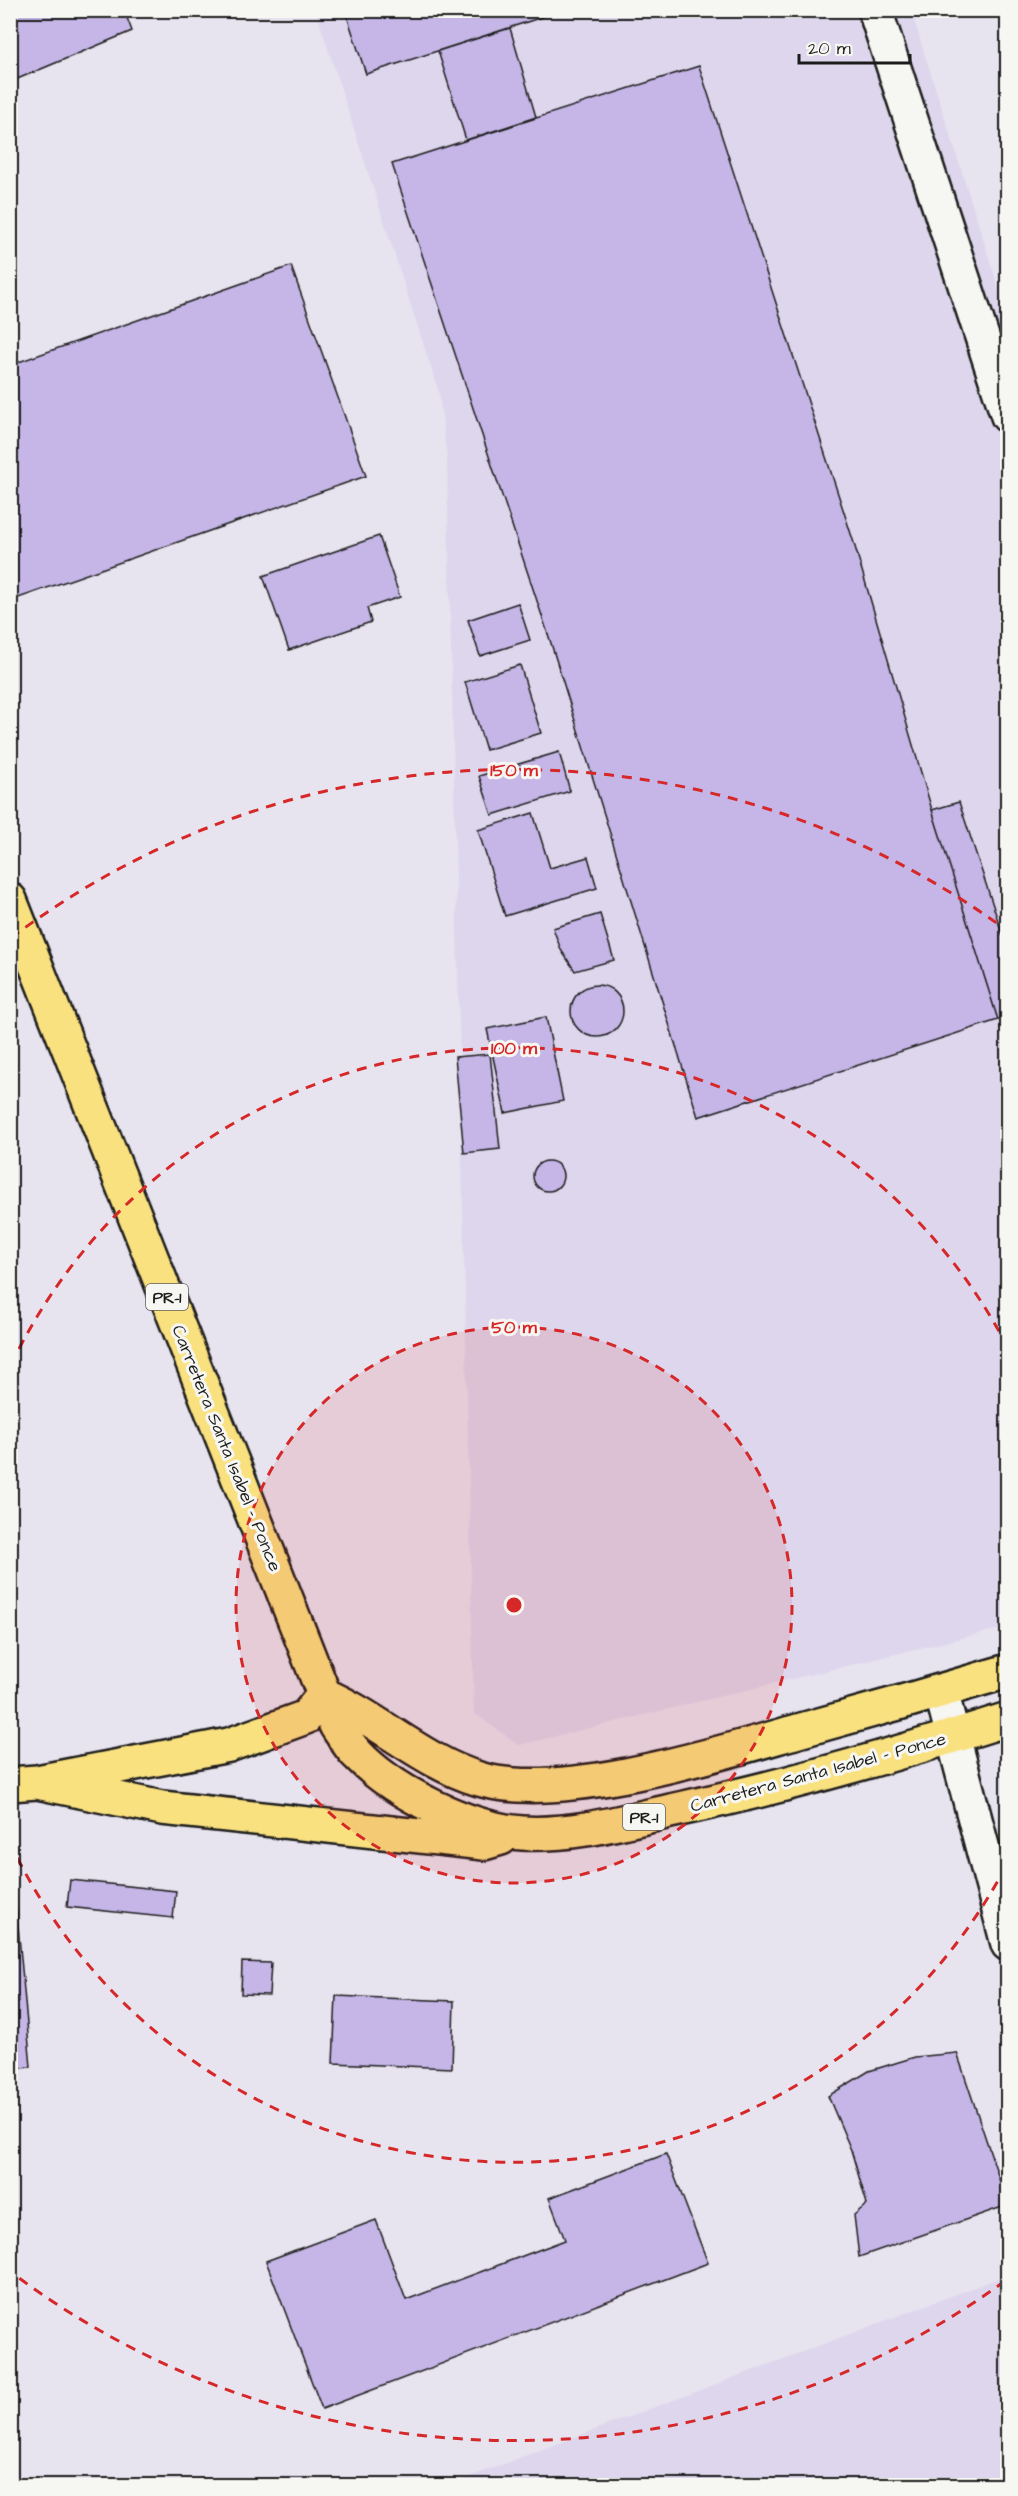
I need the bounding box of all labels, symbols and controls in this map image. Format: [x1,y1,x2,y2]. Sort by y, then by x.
scale bar [799,27,910,65]
text: 20 m [808,36,851,61]
text: 150 m [490,758,539,783]
text: 100 m [491,1036,538,1061]
road number: PR-1 [146,1284,188,1310]
text: 50 m [491,1315,538,1340]
street label: Carretera Santa Isabel - Ponce [166,1321,288,1575]
centre of rings [504,1595,524,1615]
street label: Carretera Santa Isabel - Ponce [688,1726,949,1819]
road number: PR-1 [623,1804,665,1830]

